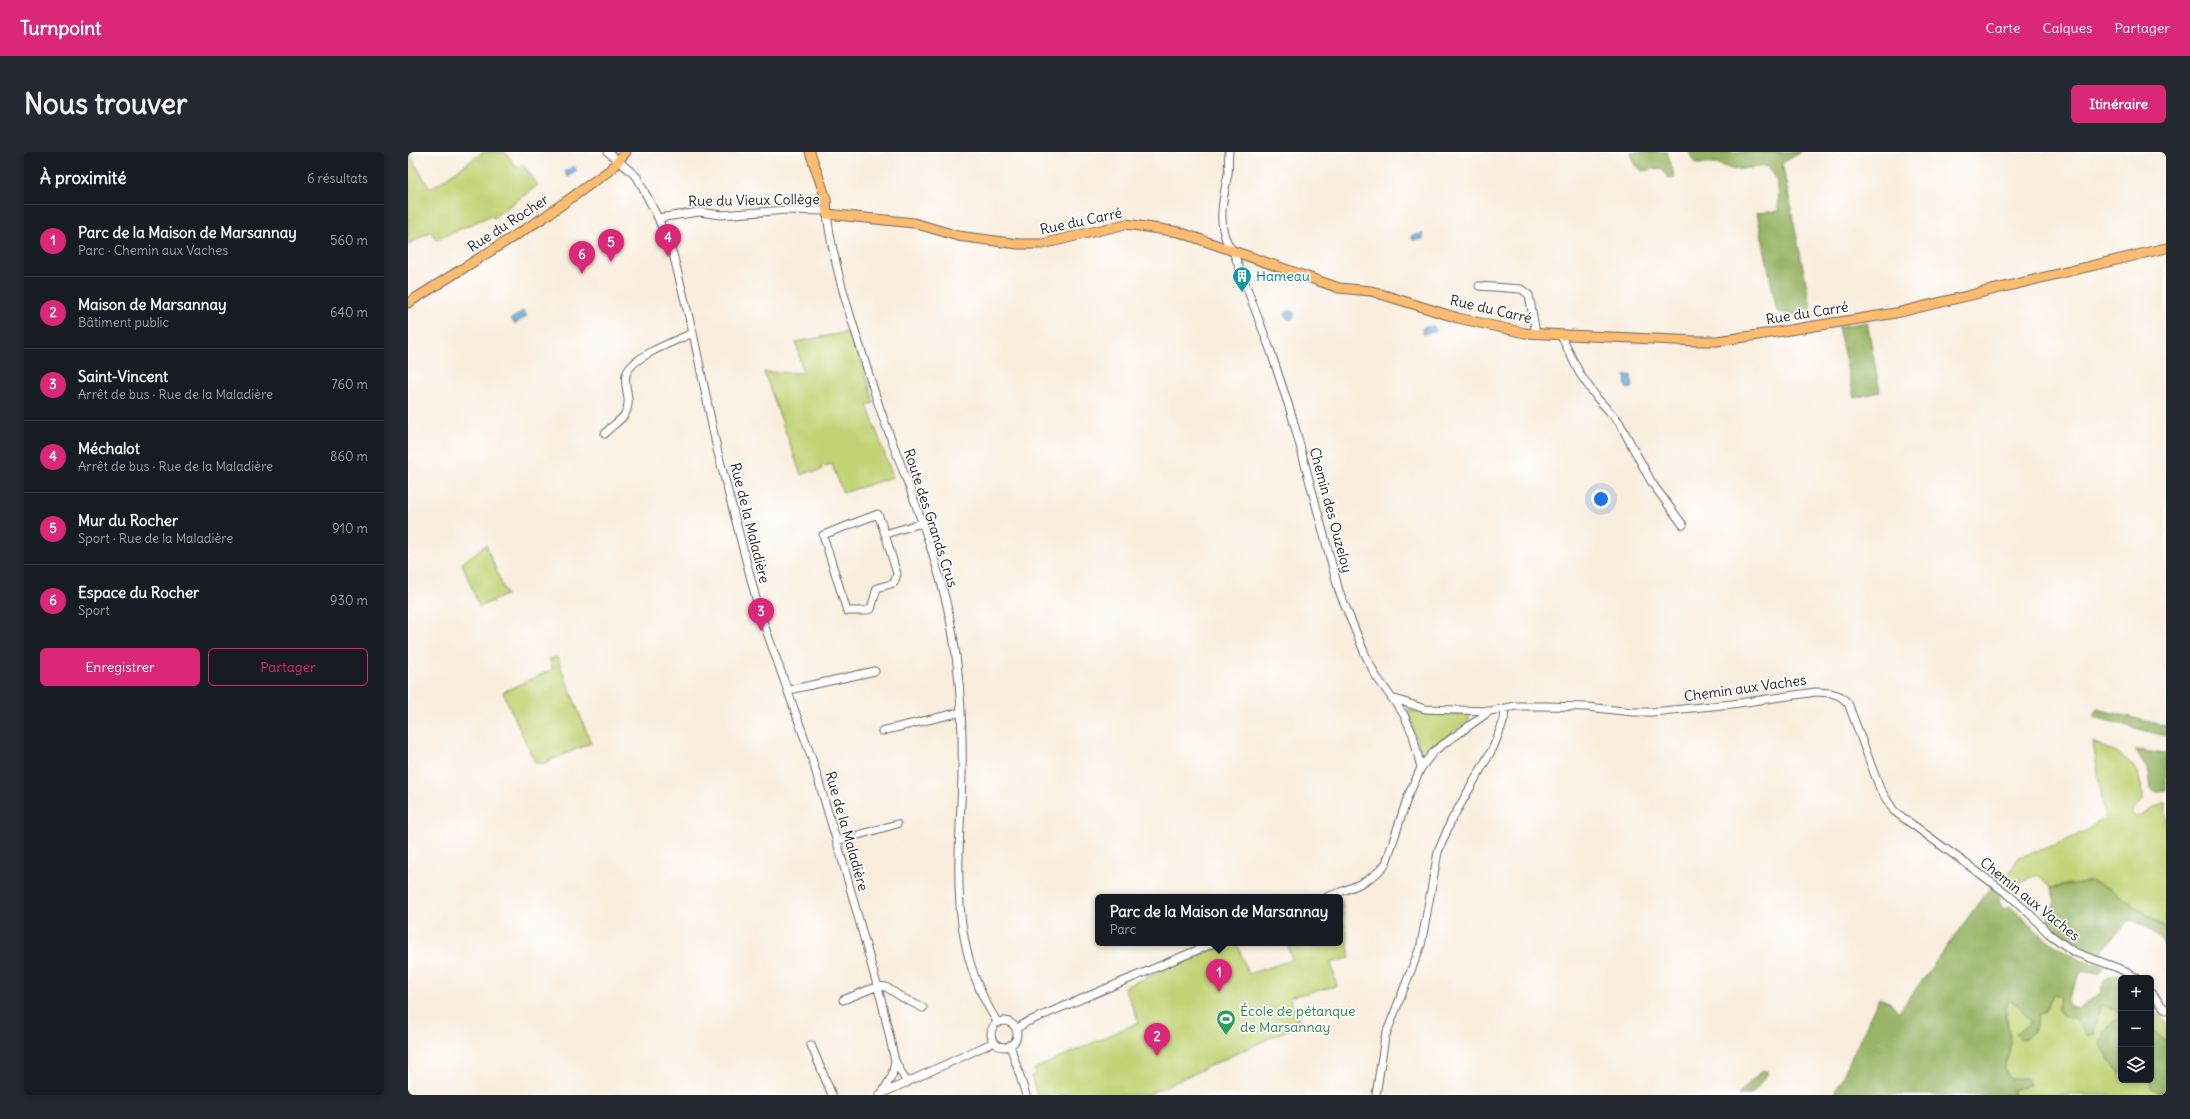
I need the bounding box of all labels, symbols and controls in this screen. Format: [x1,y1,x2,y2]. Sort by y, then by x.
text: Turnpoint [20,16,101,40]
text: Carte [1986,19,2020,37]
text: Calques [2042,19,2092,37]
text: Partager [2114,19,2170,37]
button: Itinéraire [2071,85,2166,123]
text: Nous trouver [24,86,187,122]
text: À proximité [40,167,126,189]
text: 6 résultats [307,170,368,187]
street label: Rue du Rocher [464,190,552,256]
street label: Rue du Vieux Collège [688,190,820,210]
street label: Rue du Carré [1038,204,1124,238]
text: Parc de la Maison de Marsannay [78,223,297,242]
pin: 4 [655,224,681,257]
pin: 5 [598,229,624,262]
text: 1 [50,232,56,249]
text: 560 m [330,232,368,249]
pin: 6 [569,241,595,274]
text: Parc · Chemin aux Vaches [78,242,228,259]
building icon: Hameau [1231,265,1253,293]
place label: Hameau [1256,267,1310,285]
street label: Rue du Carré [1448,291,1534,327]
text: Maison de Marsannay [78,295,226,314]
street label: Rue du Carré [1765,298,1849,328]
text: 2 [49,304,57,321]
text: 640 m [330,304,368,321]
text: Bâtiment public [78,314,169,331]
text: Saint-Vincent [78,367,168,386]
text: 3 [49,376,57,393]
text: 760 m [331,376,368,393]
text: Arrêt de bus · Rue de la Maladière [78,386,273,403]
text: Méchalot [78,439,140,458]
street label: Chemin des Ouzeloy [1306,445,1356,575]
street label: Route des Grands Crus [900,446,962,590]
text: 4 [49,448,57,465]
text: 860 m [330,448,368,465]
text: Arrêt de bus · Rue de la Maladière [78,458,273,475]
street label: Rue de la Maladière [726,461,774,585]
your location [1591,489,1611,509]
text: Mur du Rocher [78,511,178,530]
text: 5 [49,520,57,537]
text: 910 m [332,520,368,537]
text: Sport · Rue de la Maladière [78,530,233,547]
text: Espace du Rocher [78,583,199,602]
text: 6 [49,592,57,609]
text: 930 m [330,592,368,609]
pin: 3 [748,598,774,631]
text: Sport [78,602,110,619]
button: Enregistrer [40,648,200,686]
button: Partager [208,648,368,686]
street label: Chemin aux Vaches [1683,671,1807,705]
street label: Rue de la Maladière [821,769,873,893]
street label: Chemin aux Vaches [1976,853,2084,945]
popup [1095,894,1343,946]
text: Parc de la Maison de Marsannay [1110,902,1328,921]
text: Parc [1110,921,1136,938]
pin: 1 [1206,959,1232,992]
map controls [2118,975,2154,1083]
button: + [2118,975,2154,1011]
place label: École de pétanque de Marsannay [1240,1002,1356,1036]
sports icon: École de pétanque de Marsannay [1215,1008,1237,1036]
button: − [2118,1011,2154,1047]
pin: 2 [1144,1023,1170,1056]
button: layers [2118,1047,2154,1083]

